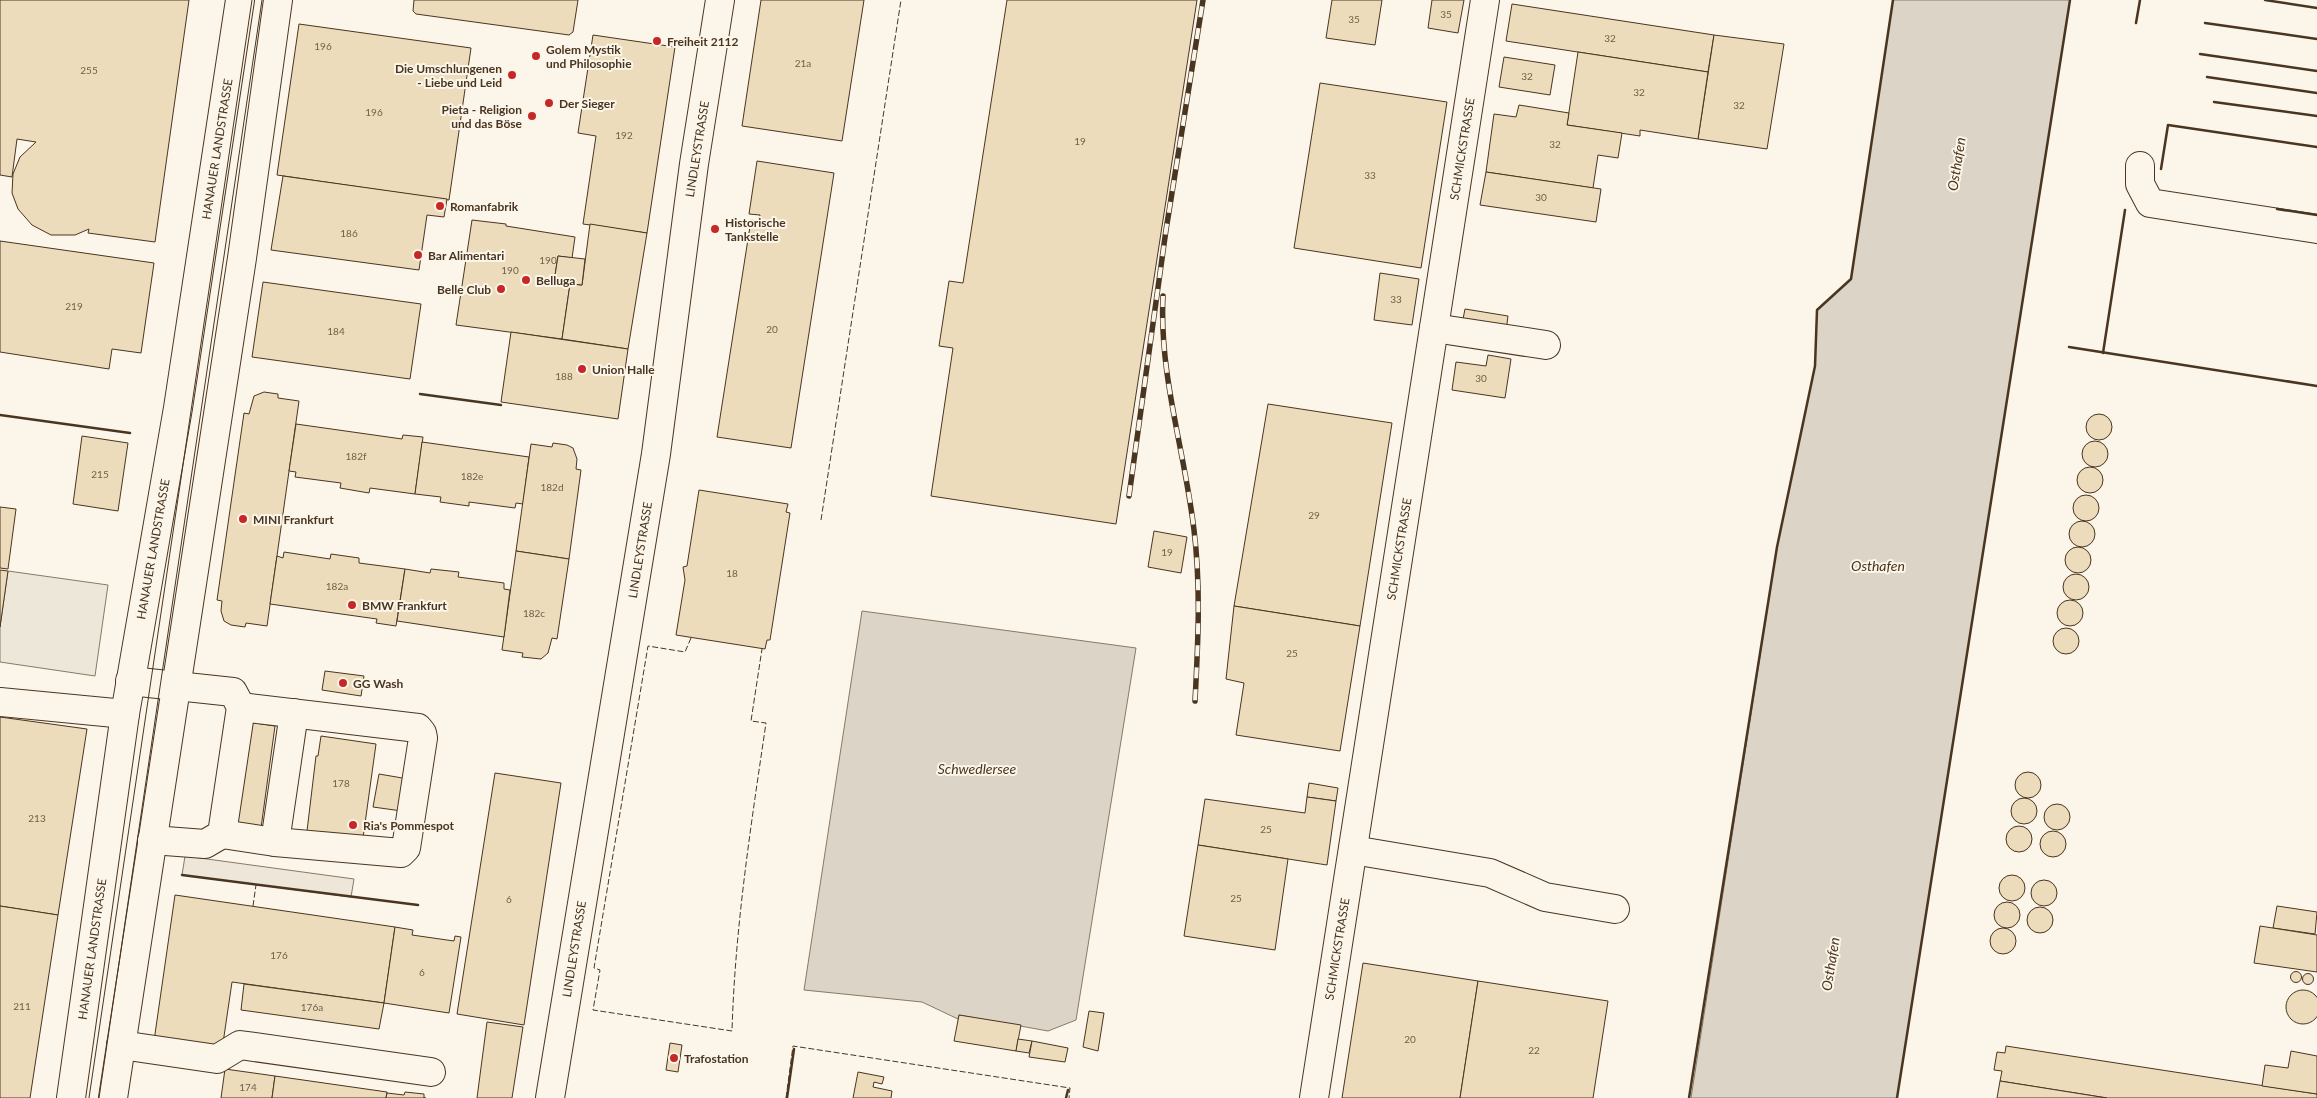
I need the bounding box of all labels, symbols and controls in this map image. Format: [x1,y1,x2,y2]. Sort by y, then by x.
house number: 35 [1440,8,1452,20]
house number: 35 [1348,13,1360,25]
house number: 32 [1604,32,1616,44]
place label: Freiheit 2112 [667,34,739,49]
marker: Freiheit 2112 [651,35,663,47]
house number: 196 [314,40,332,52]
place label: Golem Mystik und Philosophie [546,42,632,71]
marker: Golem Mystik und Philosophie [530,50,542,62]
house number: 21a [795,57,811,69]
place label: Die Umschlungenen - Liebe und Leid [395,61,502,90]
house number: 255 [80,64,98,76]
marker: Die Umschlungenen - Liebe und Leid [506,69,518,81]
house number: 32 [1521,70,1533,82]
street label: HANAUER LANDSTRASSE [198,77,236,221]
house number: 32 [1633,86,1645,98]
place label: Der Sieger [559,96,615,111]
marker: Der Sieger [543,97,555,109]
street label: SCHMICKSTRASSE [1447,97,1478,201]
house number: 32 [1733,99,1745,111]
street label: LINDLEYSTRASSE [682,100,712,198]
place label: Pieta - Religion und das Böse [442,102,523,131]
house number: 196 [365,106,383,118]
marker: Pieta - Religion und das Böse [526,110,538,122]
house number: 192 [615,129,633,141]
house number: 19 [1074,135,1086,147]
water label: Osthafen [1943,136,1969,192]
house number: 32 [1549,138,1561,150]
house number: 33 [1364,169,1376,181]
house number: 30 [1535,191,1547,203]
place label: Romanfabrik [450,199,519,214]
marker: Romanfabrik [434,200,446,212]
place label: Historische Tankstelle [725,215,786,244]
marker: Historische Tankstelle [709,223,721,235]
house number: 186 [340,227,358,239]
place label: Bar Alimentari [428,248,504,263]
marker: Bar Alimentari [412,249,424,261]
house number: 190 [539,254,557,266]
house number: 190 [501,264,519,276]
place label: Belluga [536,273,575,288]
marker: Belluga [520,274,532,286]
place label: Belle Club [437,282,491,297]
marker: Belle Club [495,283,507,295]
house number: 33 [1390,293,1402,305]
house number: 219 [65,300,83,312]
house number: 20 [766,323,778,335]
house number: 184 [327,325,345,337]
place label: Union Halle [592,362,655,377]
marker: Union Halle [576,363,588,375]
house number: 188 [555,370,573,382]
house number: 30 [1475,372,1487,384]
house number: 182f [346,450,367,462]
house number: 215 [91,468,109,480]
house number: 182e [461,470,483,482]
street label: HANAUER LANDSTRASSE [133,477,173,620]
house number: 182d [540,481,564,493]
street label: SCHMICKSTRASSE [1384,497,1415,601]
street label: LINDLEYSTRASSE [625,501,655,599]
house number: 29 [1308,509,1320,521]
place label: MINI Frankfurt [253,512,334,527]
marker: MINI Frankfurt [237,513,249,525]
house number: 19 [1161,546,1173,558]
water label: Osthafen [1851,557,1905,574]
house number: 18 [726,567,738,579]
house number: 182a [326,580,348,592]
place label: BMW Frankfurt [362,598,447,613]
marker: BMW Frankfurt [346,599,358,611]
house number: 182c [523,607,545,619]
house number: 25 [1286,647,1298,659]
place label: GG Wash [353,676,404,691]
marker: GG Wash [337,677,349,689]
water label: Schwedlersee [938,760,1017,777]
house number: 178 [332,777,350,789]
house number: 213 [28,812,46,824]
place label: Ria's Pommespot [363,818,455,833]
marker: Ria's Pommespot [347,819,359,831]
house number: 25 [1260,823,1272,835]
street label: HANAUER LANDSTRASSE [75,877,109,1021]
house number: 25 [1230,892,1242,904]
house number: 6 [506,893,512,905]
street label: SCHMICKSTRASSE [1322,897,1353,1001]
street label: LINDLEYSTRASSE [559,900,589,998]
water label: Osthafen [1817,936,1843,992]
house number: 176 [270,949,288,961]
house number: 6 [419,966,425,978]
house number: 211 [13,1000,31,1012]
house number: 176a [301,1001,323,1013]
house number: 20 [1404,1033,1416,1045]
house number: 22 [1528,1044,1540,1056]
place label: Trafostation [684,1051,749,1066]
marker: Trafostation [668,1052,680,1064]
house number: 174 [239,1081,257,1093]

